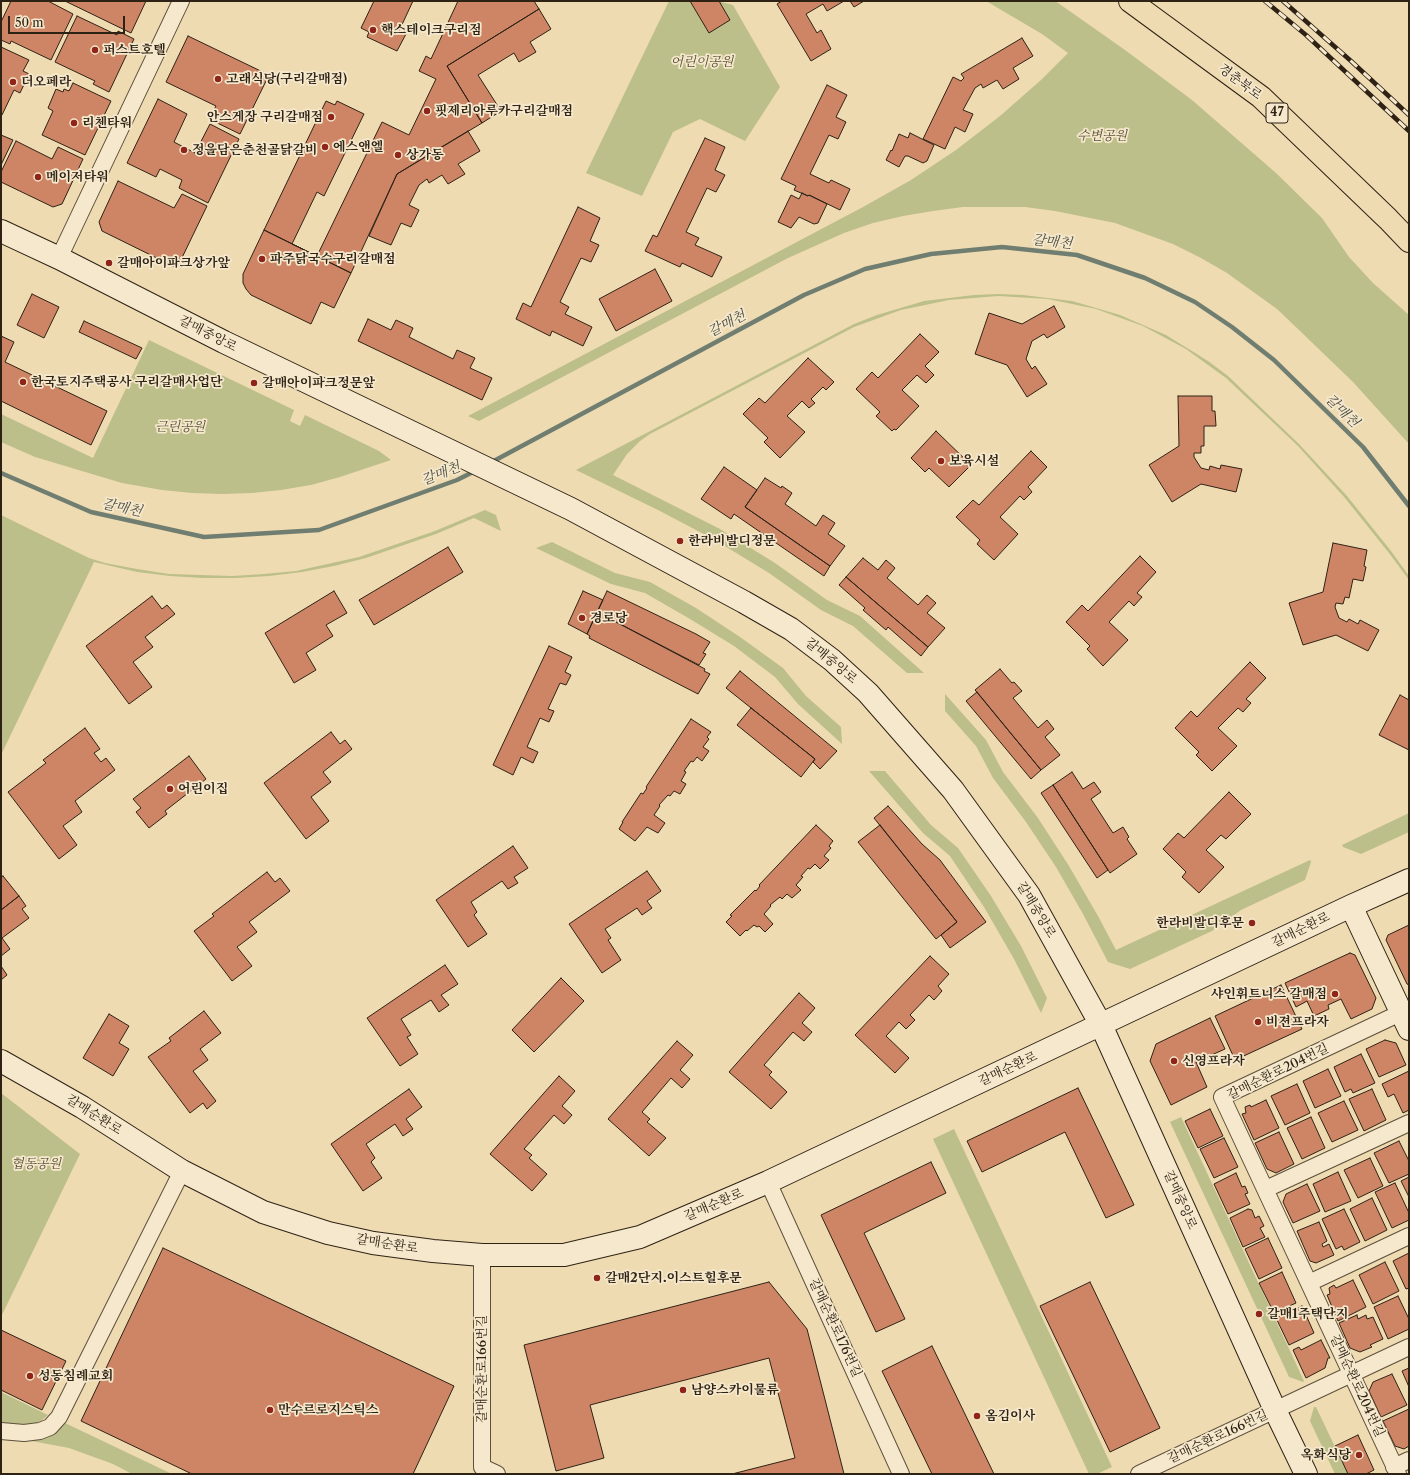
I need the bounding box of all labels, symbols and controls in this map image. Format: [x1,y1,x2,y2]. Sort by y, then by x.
scale bar [10,8,127,34]
text: 50 m [15,15,44,30]
place label: 핵스테이크구리점 [381,22,481,38]
marker: 핵스테이크구리점 [368,25,378,35]
place label: 퍼스트호텔 [103,42,166,58]
marker: 퍼스트호텔 [90,45,100,55]
park label: 어린이공원 [671,54,733,70]
street label: 경춘북로 [1215,61,1265,103]
place label: 고래식당(구리갈매점) [226,71,347,87]
place label: 더오페라 [21,74,71,90]
marker: 고래식당(구리갈매점) [213,74,223,84]
marker: 더오페라 [8,77,18,87]
place label: 핏제리아루카구리갈매점 [435,103,573,119]
road number: 47 [1266,103,1288,123]
marker: 핏제리아루카구리갈매점 [422,106,432,116]
place label: 안스게장 구리갈매점 [207,109,323,125]
marker: 안스게장 구리갈매점 [326,112,336,122]
place label: 리첸타워 [82,115,132,131]
marker: 리첸타워 [69,118,79,128]
park label: 수변공원 [1077,128,1127,144]
place label: 에스앤엘 [333,139,383,155]
place label: 정을담은춘천골닭갈비 [192,142,318,158]
marker: 에스앤엘 [320,142,330,152]
marker: 정을담은춘천골닭갈비 [179,145,189,155]
place label: 상가동 [406,147,444,163]
marker: 상가동 [393,150,403,160]
place label: 메이저타워 [46,169,109,185]
marker: 메이저타워 [33,172,43,182]
water label: 갈매천 [1031,232,1073,252]
place label: 파주닭국수구리갈매점 [270,251,396,267]
marker: 파주닭국수구리갈매점 [257,254,267,264]
place label: 갈매아이파크상가앞 [117,255,230,271]
marker: 갈매아이파크상가앞 [104,258,114,268]
water label: 갈매천 [705,307,749,341]
street label: 갈매중앙로 [176,313,240,355]
place label: 한국토지주택공사 구리갈매사업단 [31,374,223,390]
place label: 갈매아이파크정문앞 [262,375,375,391]
marker: 한국토지주택공사 구리갈매사업단 [18,377,28,387]
marker: 갈매아이파크정문앞 [249,378,259,388]
water label: 갈매천 [1322,391,1362,431]
park label: 근린공원 [155,419,205,435]
place label: 보육시설 [949,453,999,469]
marker: 보육시설 [936,456,946,466]
water label: 갈매천 [419,459,463,489]
water label: 갈매천 [100,496,144,520]
place label: 한라비발디정문 [688,533,776,549]
marker: 한라비발디정문 [675,536,685,546]
place label: 경로당 [590,610,628,626]
marker: 경로당 [577,613,587,623]
street label: 갈매중앙로 [802,635,860,687]
place label: 어린이집 [178,781,228,797]
marker: 어린이집 [165,784,175,794]
street label: 갈매중앙로 [1013,879,1059,941]
street label: 갈매순환로 [1269,909,1333,951]
place label: 한라비발디후문 [1156,915,1244,931]
marker: 한라비발디후문 [1247,918,1257,928]
place label: 샤인휘트니스 갈매점 [1211,986,1327,1002]
marker: 샤인휘트니스 갈매점 [1330,989,1340,999]
place label: 비젼프라자 [1266,1014,1329,1030]
marker: 비젼프라자 [1253,1017,1263,1027]
street label: 갈매순환로204번길 [1225,1041,1331,1103]
street label: 갈매순환로 [976,1049,1040,1089]
place label: 신영프라자 [1182,1053,1245,1069]
marker: 신영프라자 [1169,1056,1179,1066]
street label: 갈매순환로 [63,1092,125,1138]
park label: 협동공원 [11,1156,61,1172]
street label: 갈매중앙로 [1160,1168,1200,1232]
street label: 갈매순환로 [682,1186,746,1224]
street label: 갈매순환로 [355,1231,419,1257]
place label: 갈매2단지.이스트힐후문 [605,1270,742,1286]
marker: 갈매2단지.이스트힐후문 [592,1273,602,1283]
street label: 갈매순환로176번길 [805,1276,865,1380]
place label: 갈매1주택단지 [1267,1306,1348,1322]
marker: 갈매1주택단지 [1254,1309,1264,1319]
street label: 갈매순환로166번길 [474,1315,490,1423]
street label: 갈매순환로204번길 [1326,1332,1388,1440]
place label: 성동침례교회 [38,1368,113,1384]
marker: 성동침례교회 [25,1371,35,1381]
place label: 남양스카이물류 [691,1382,779,1398]
marker: 남양스카이물류 [678,1385,688,1395]
place label: 만수르로지스틱스 [278,1402,378,1418]
marker: 만수르로지스틱스 [265,1405,275,1415]
street label: 갈매순환로166번길 [1165,1407,1271,1467]
place label: 옴김이사 [985,1408,1035,1424]
marker: 옴김이사 [972,1411,982,1421]
place label: 옥화식당 [1301,1447,1351,1463]
marker: 옥화식당 [1354,1450,1364,1460]

